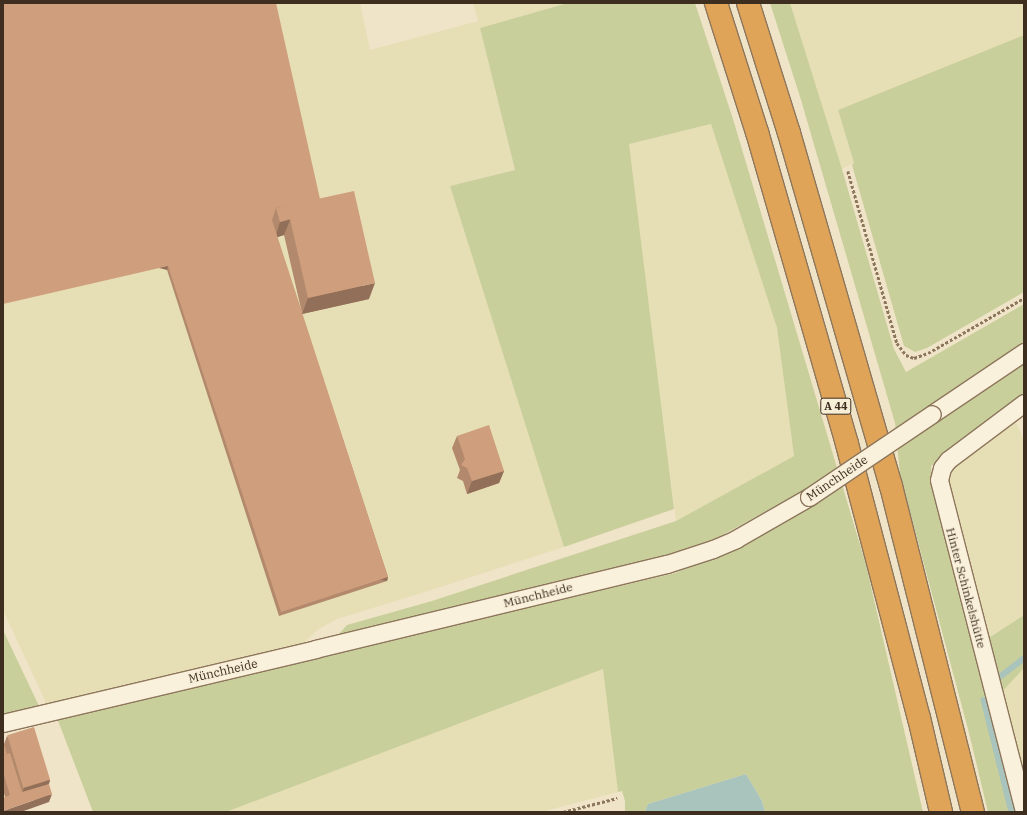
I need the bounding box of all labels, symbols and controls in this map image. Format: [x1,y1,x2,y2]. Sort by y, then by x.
road number: A 44 [820,397,852,415]
street label: Münchheide [804,452,870,504]
street label: Hinter Schinkelshütte [943,526,989,650]
street label: Münchheide [502,579,574,611]
street label: Münchheide [187,656,259,686]

